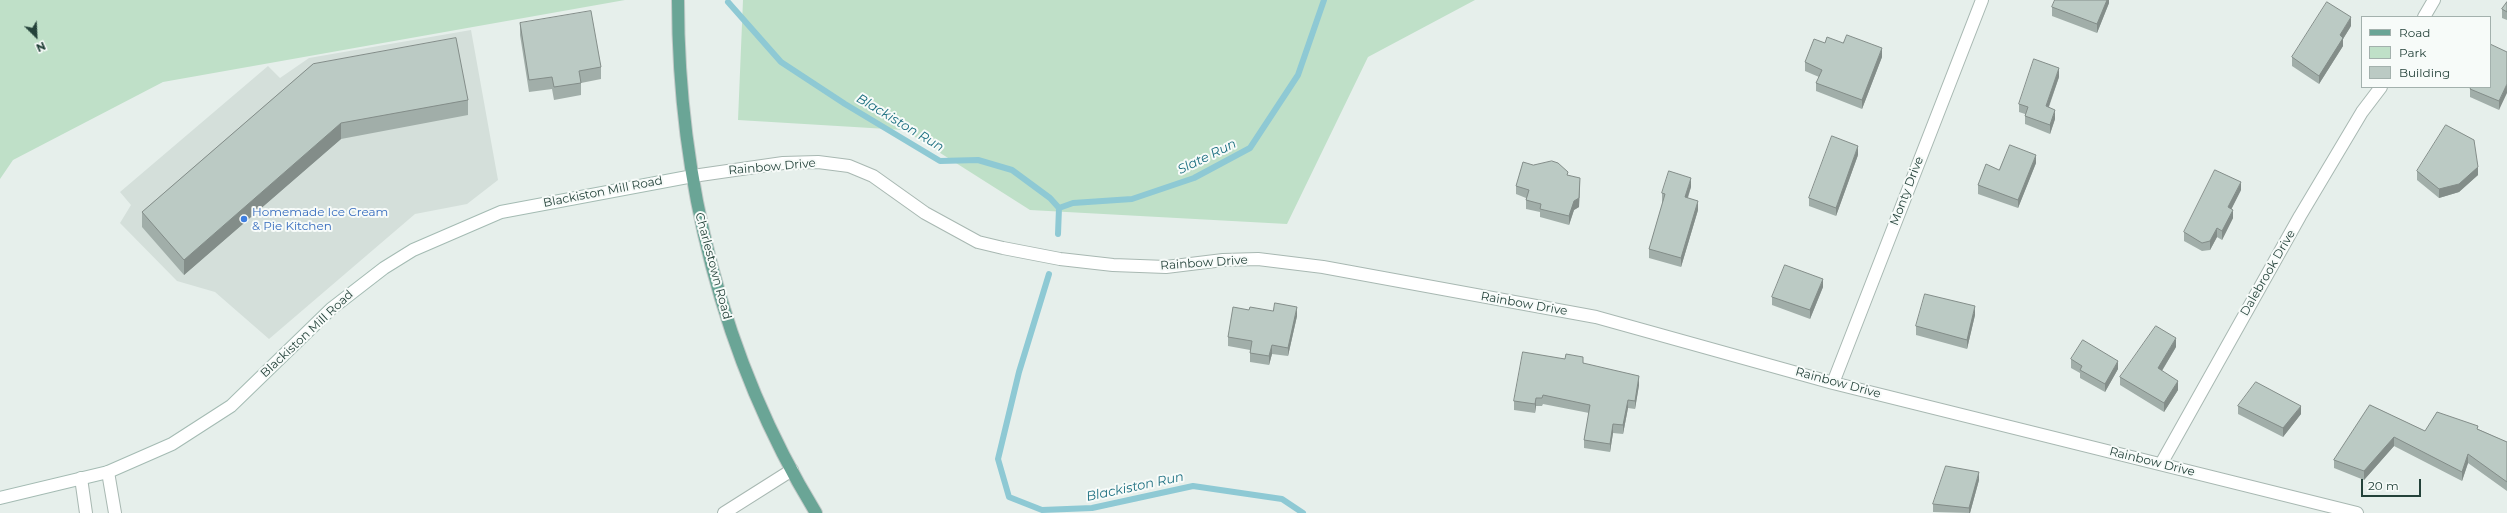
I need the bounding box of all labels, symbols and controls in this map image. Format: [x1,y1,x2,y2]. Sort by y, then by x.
north arrow [16,16,56,56]
legend [2361,16,2491,88]
text: Road [2399,25,2430,40]
text: N [34,39,48,55]
text: Park [2399,45,2426,60]
text: Building [2399,65,2450,80]
water label: Blackiston Run [853,91,947,155]
water label: Slate Run [1175,136,1239,178]
street label: Monty Drive [1887,155,1927,227]
street label: Rainbow Drive [728,156,816,178]
street label: Blackiston Mill Road [542,173,664,211]
place label: Homemade Ice Cream & Pie Kitchen [252,205,388,233]
street label: Charlestown Road [692,211,734,321]
marker: Homemade Ice Cream & Pie Kitchen [239,214,249,224]
street label: Dalebrook Drive [2237,227,2299,319]
street label: Rainbow Drive [1160,253,1248,273]
street label: Blackiston Mill Road [258,287,356,381]
street label: Rainbow Drive [1480,289,1568,319]
street label: Rainbow Drive [1794,365,1882,401]
street label: Rainbow Drive [2108,444,2196,480]
water label: Blackiston Run [1085,469,1185,505]
scale bar [2363,471,2423,497]
text: 20 m [2368,478,2399,493]

